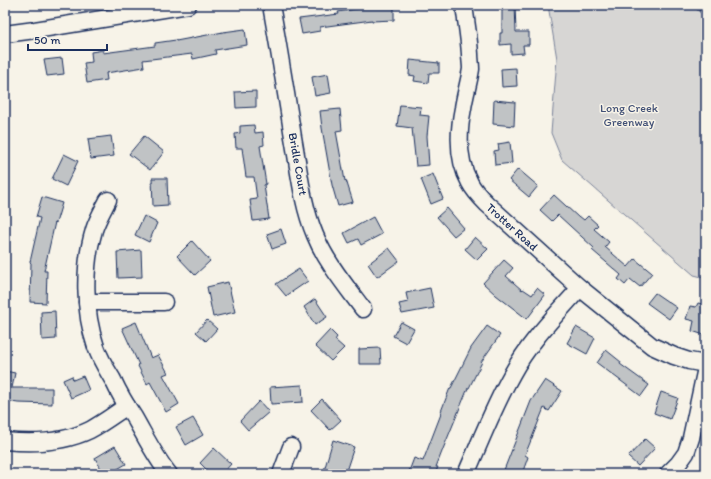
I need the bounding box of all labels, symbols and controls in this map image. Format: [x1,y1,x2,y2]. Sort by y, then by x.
scale bar [28,26,107,52]
text: 50 m [34,33,60,47]
park label: Long Creek Greenway [600,101,659,129]
street label: Bridle Court [286,132,310,197]
street label: Trotter Road [483,200,541,254]

